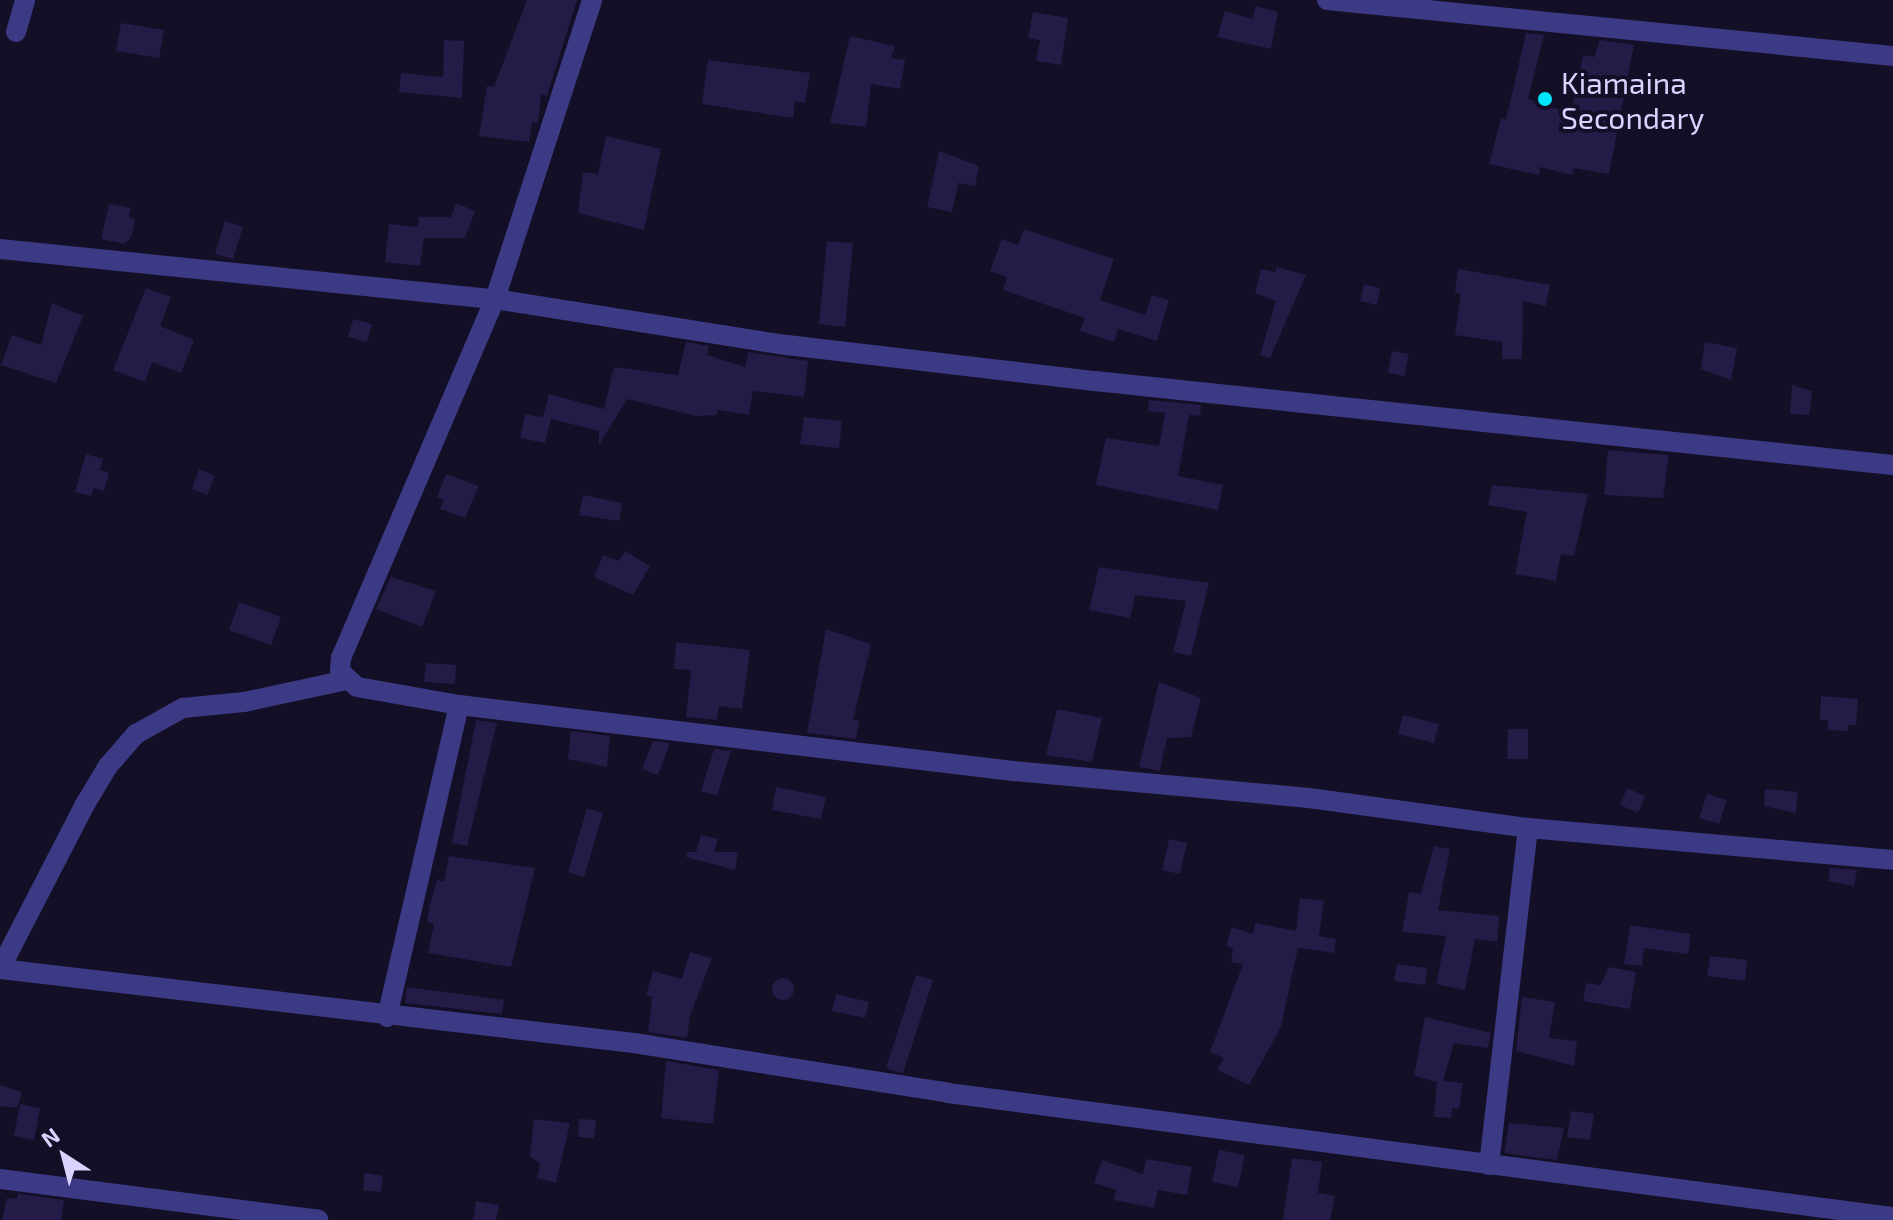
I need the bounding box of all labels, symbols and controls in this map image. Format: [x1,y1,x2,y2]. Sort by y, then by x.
place label: Kiamaina Secondary [1561,64,1704,134]
marker: Kiamaina Secondary [1536,90,1554,108]
north arrow [24,1116,104,1196]
text: N [36,1121,64,1152]

